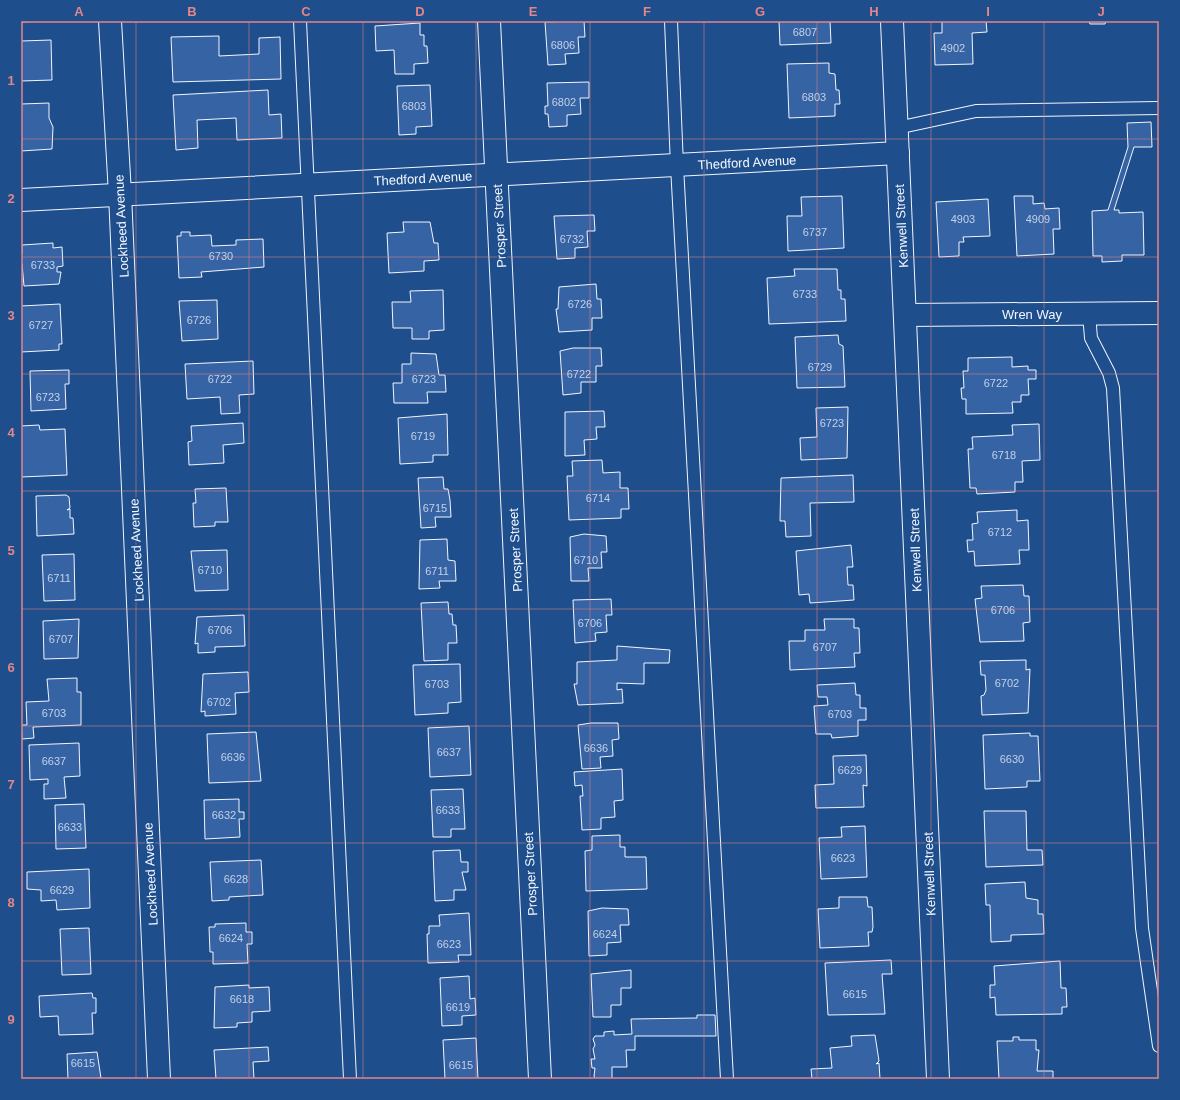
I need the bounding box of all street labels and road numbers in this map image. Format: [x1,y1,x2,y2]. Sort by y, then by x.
street label: Thedford Avenue [697,152,797,173]
street label: Thedford Avenue [373,168,473,189]
street label: Lockheed Avenue [111,174,132,278]
street label: Prosper Street [490,183,509,268]
street label: Kenwell Street [892,183,911,268]
street label: Wren Way [1002,307,1062,322]
street label: Lockheed Avenue [126,498,147,602]
street label: Prosper Street [506,507,525,592]
street label: Kenwell Street [907,507,924,592]
street label: Lockheed Avenue [140,822,161,926]
street label: Prosper Street [521,831,540,916]
street label: Kenwell Street [921,831,938,916]

